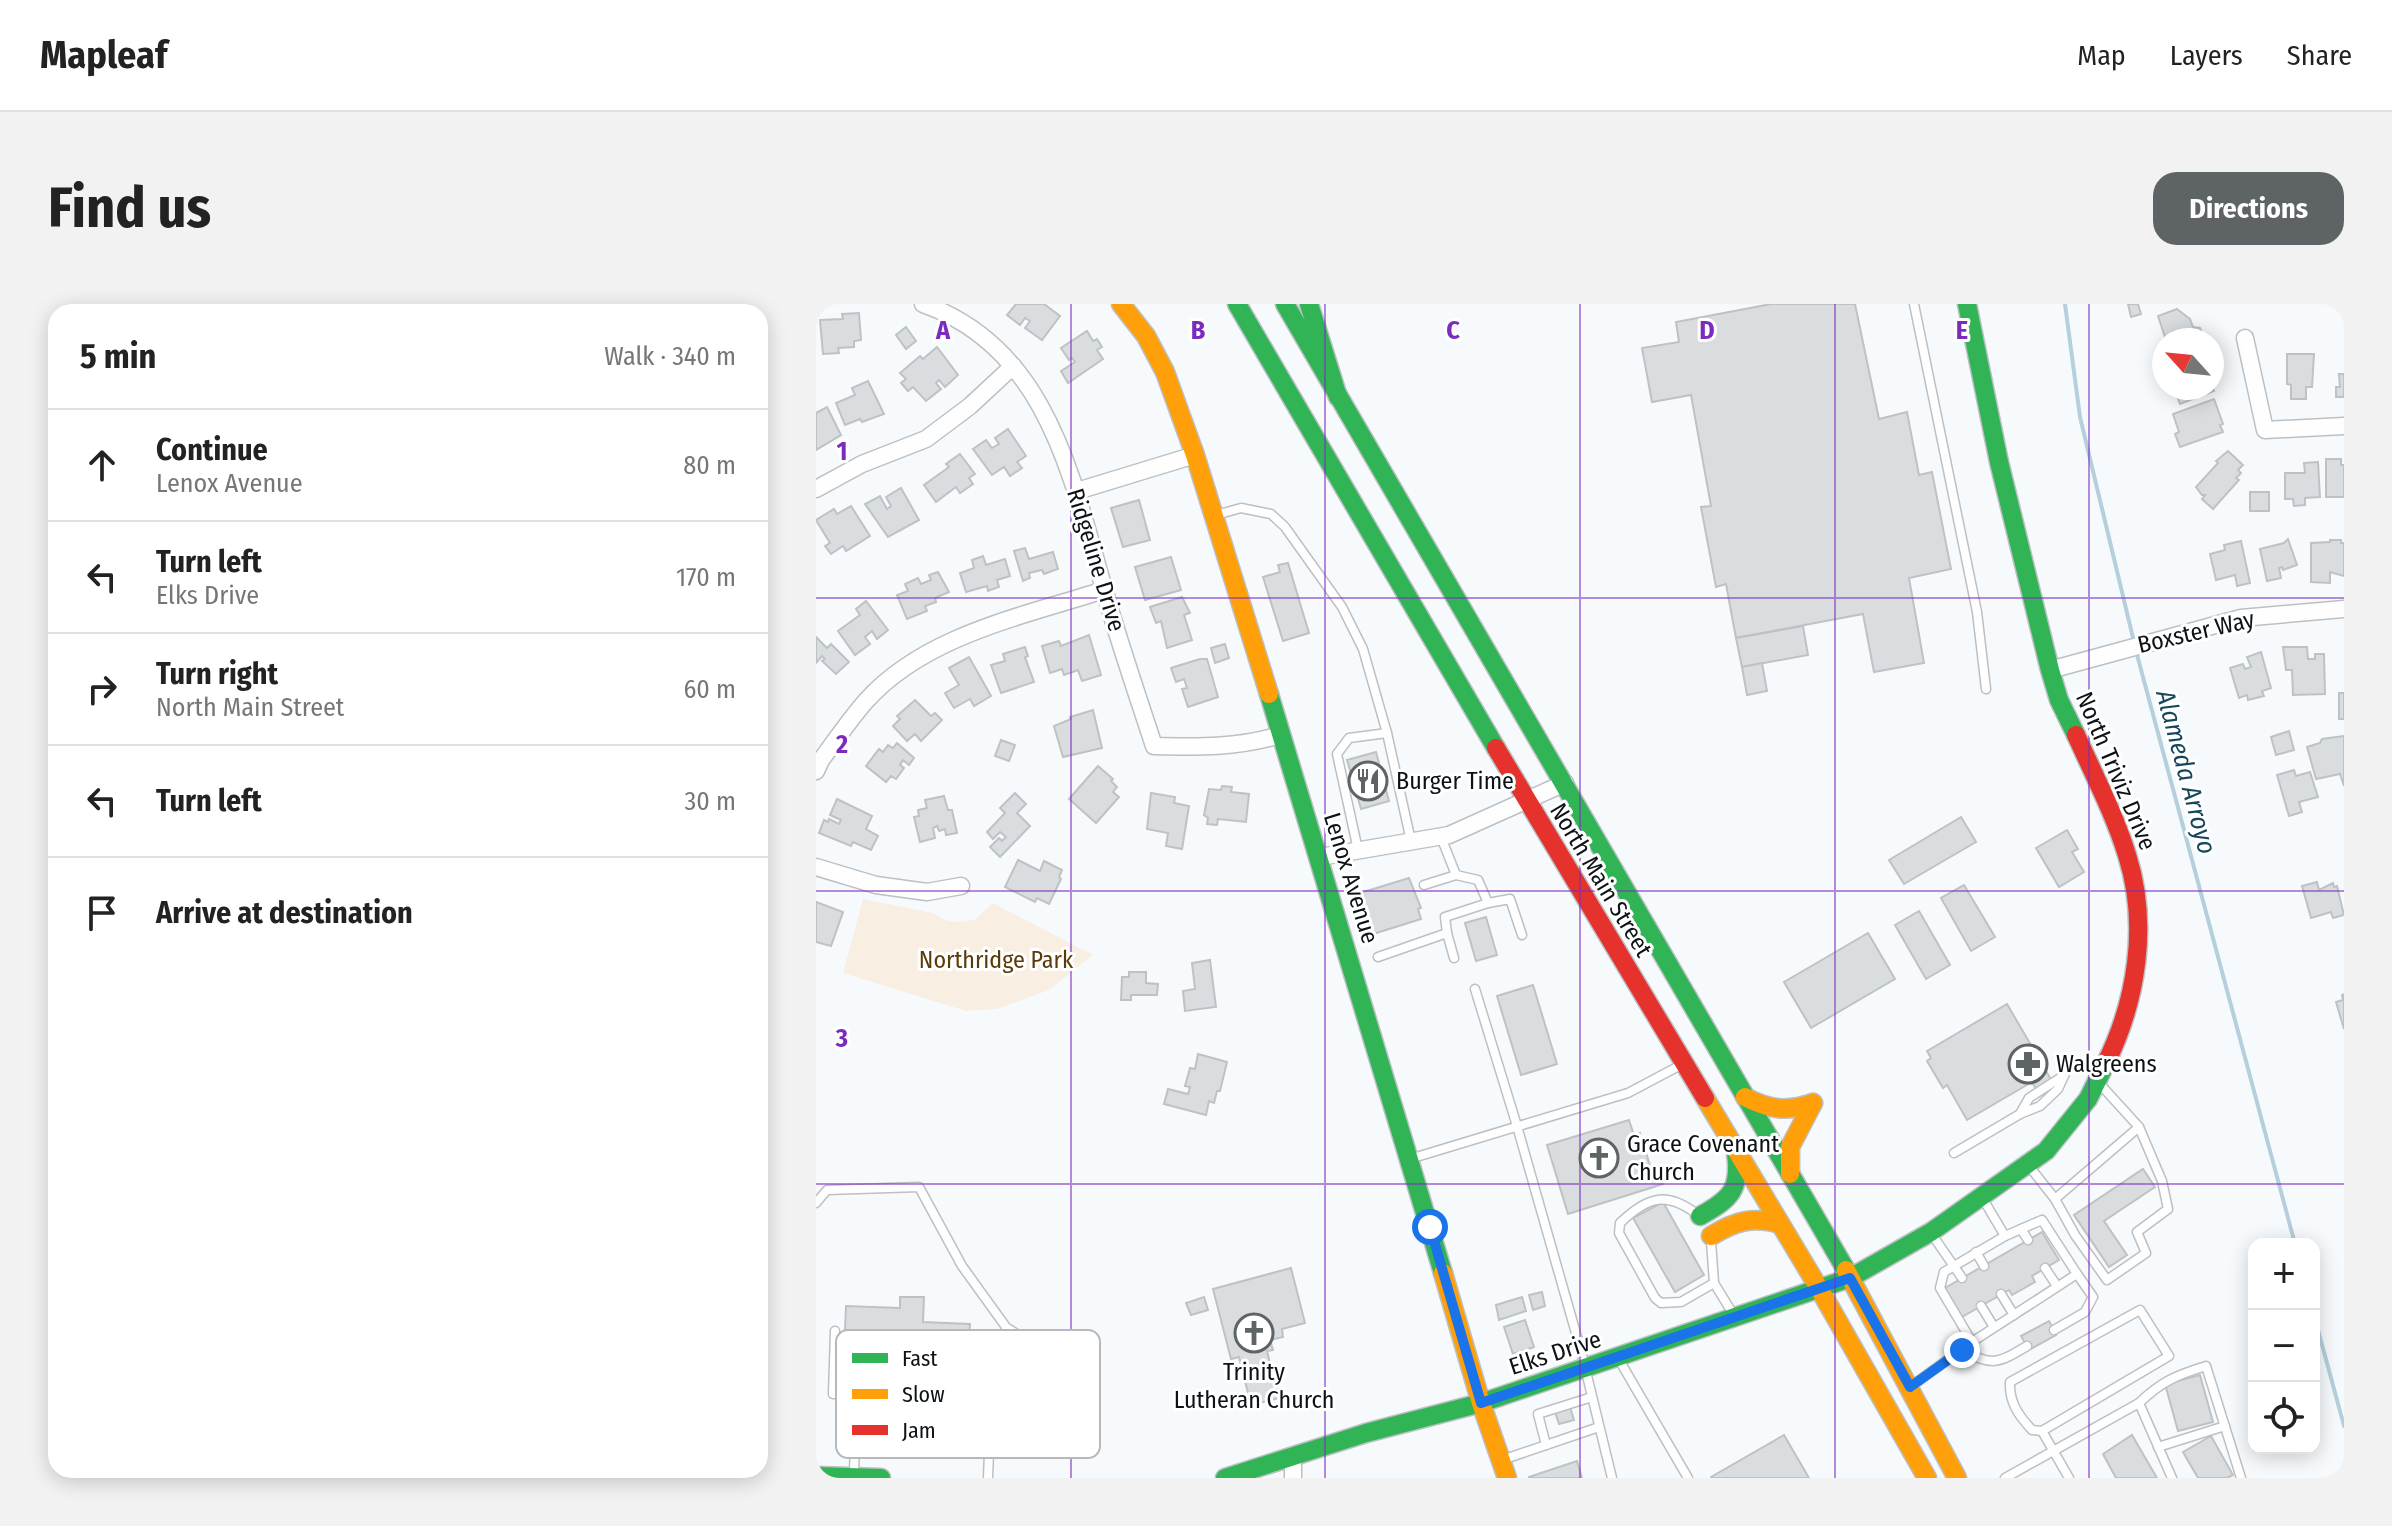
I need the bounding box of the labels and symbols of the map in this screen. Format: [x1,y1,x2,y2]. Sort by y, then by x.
text: A [935,315,951,346]
text: B [1191,315,1206,346]
text: C [1446,315,1460,346]
text: D [1699,315,1715,346]
text: E [1956,315,1968,346]
north arrow [2152,328,2224,400]
text: 1 [837,436,848,467]
street label: Ridgeline Drive [1061,485,1131,635]
street label: Boxster Way [2135,605,2257,659]
water label: Alameda Arroyo [2149,686,2223,857]
street label: North Triviz Drive [2070,688,2162,854]
text: 2 [835,729,848,760]
restaurant icon: Burger Time [1347,760,1389,802]
place label: Burger Time [1396,767,1514,795]
street label: North Main Street [1544,798,1658,962]
street label: Lenox Avenue [1318,809,1384,947]
park label: Northridge Park [919,946,1074,974]
text: 3 [835,1023,848,1054]
pharmacy icon: Walgreens [2007,1043,2049,1085]
place label: Walgreens [2056,1050,2157,1078]
place label: Grace Covenant Church [1627,1130,1779,1186]
church icon: Grace Covenant Church [1578,1137,1620,1179]
route start [1412,1209,1448,1245]
church icon: Trinity Lutheran Church [1233,1312,1275,1354]
street label: Elks Drive [1505,1325,1605,1381]
legend [836,1330,1100,1458]
route end [1944,1332,1980,1368]
text: Fast [902,1345,938,1372]
place label: Trinity Lutheran Church [1174,1358,1334,1414]
text: Slow [902,1381,945,1408]
text: Jam [902,1417,936,1444]

